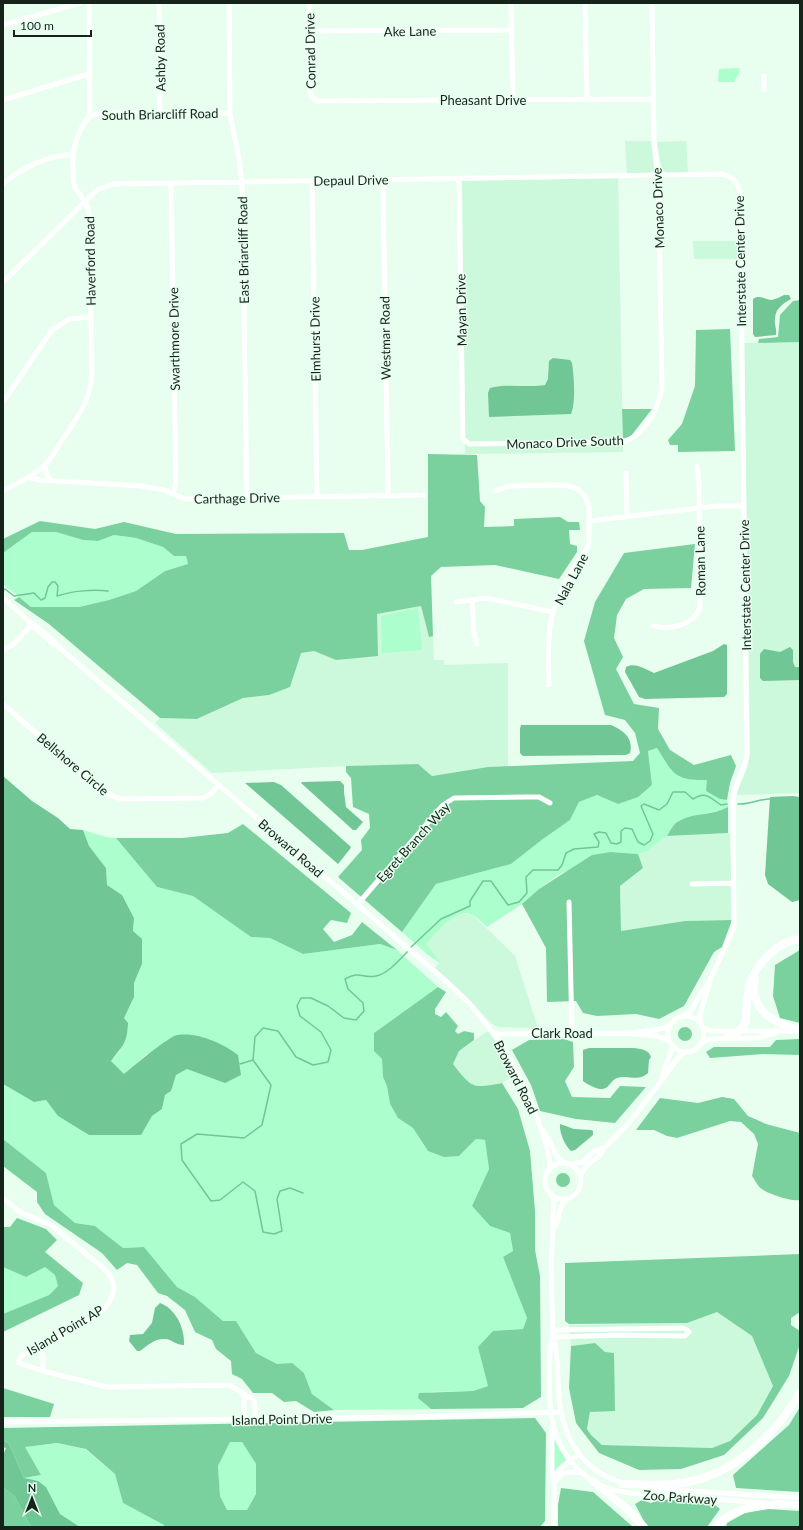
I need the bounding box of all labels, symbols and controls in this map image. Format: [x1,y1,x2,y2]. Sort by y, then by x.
scale bar [14,12,91,38]
street label: Conrad Drive [301,13,319,89]
text: 100 m [20,18,54,33]
street label: Ake Lane [384,23,436,39]
street label: Ashby Road [151,24,169,92]
street label: Pheasant Drive [440,92,526,108]
street label: South Briarcliff Road [101,105,219,123]
street label: Monaco Drive [649,167,667,249]
street label: Depaul Drive [313,171,389,189]
street label: Interstate Center Drive [731,195,749,327]
street label: East Briarcliff Road [234,196,252,304]
street label: Haverford Road [81,216,99,306]
street label: Mayan Drive [452,273,470,347]
street label: Swarthmore Drive [165,287,183,391]
street label: Elmhurst Drive [306,296,324,382]
street label: Westmar Road [376,296,394,380]
street label: Monaco Drive South [506,432,624,452]
street label: Carthage Drive [194,489,280,507]
street label: Interstate Center Drive [736,519,754,651]
street label: Roman Lane [691,526,709,596]
street label: Nala Lane [551,550,591,608]
street label: Bellshore Circle [34,729,112,799]
street label: Egret Branch Way [373,798,453,885]
street label: Broward Road [255,816,327,880]
street label: Clark Road [531,1025,593,1041]
street label: Broward Road [491,1037,541,1117]
street label: Island Point AP [24,1302,106,1358]
street label: Island Point Drive [232,1410,333,1428]
north arrow [12,1478,52,1518]
text: N [28,1481,36,1494]
street label: Zoo Parkway [642,1486,718,1508]

